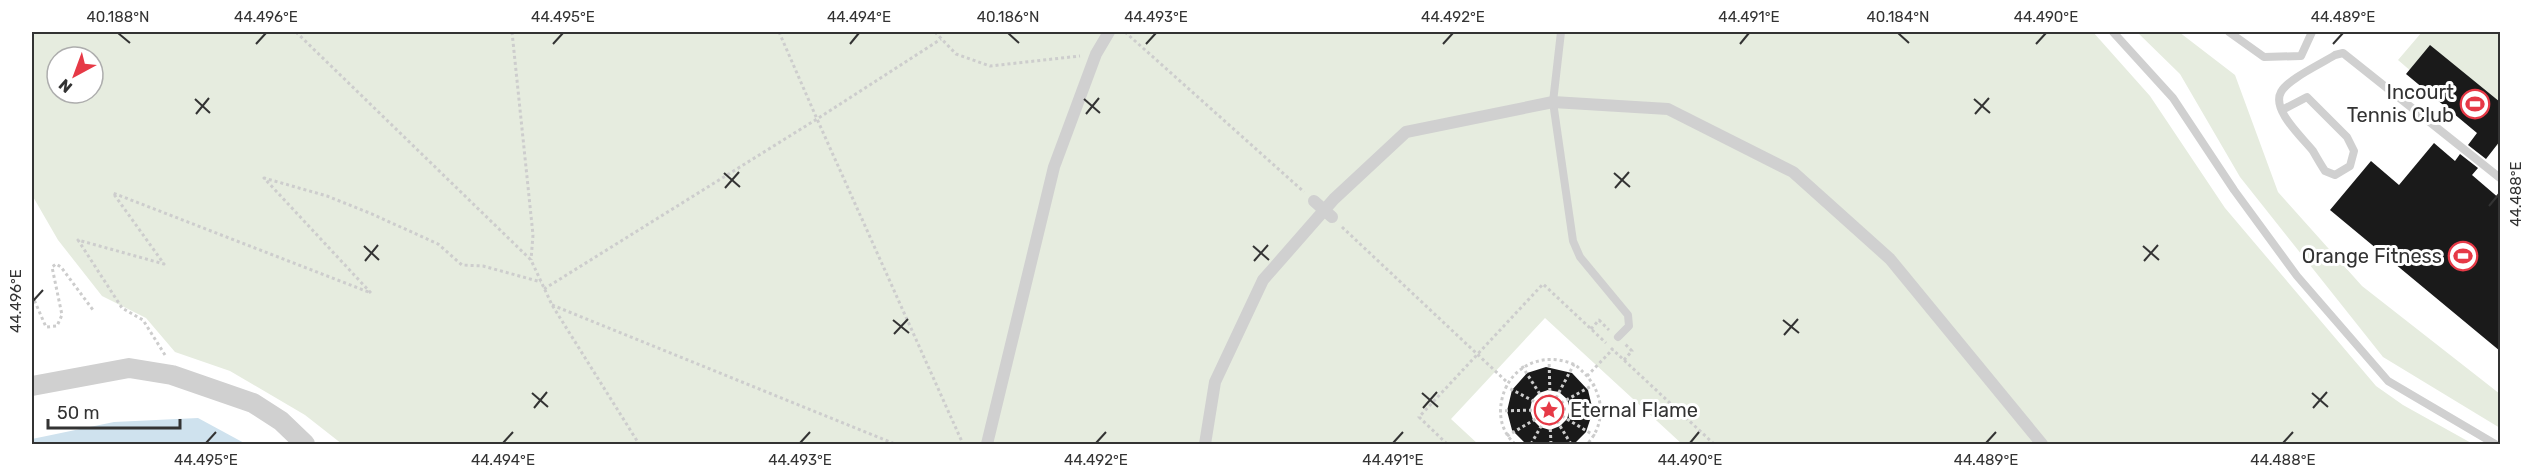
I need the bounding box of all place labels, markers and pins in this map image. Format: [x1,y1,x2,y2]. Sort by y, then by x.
place label: Incourt Tennis Club [2347,80,2454,127]
sports icon: Incourt Tennis Club [2459,88,2491,120]
sports icon: Orange Fitness [2447,240,2479,272]
place label: Orange Fitness [2302,244,2442,268]
place icon: Eternal Flame [1533,394,1565,426]
place label: Eternal Flame [1570,398,1698,422]

